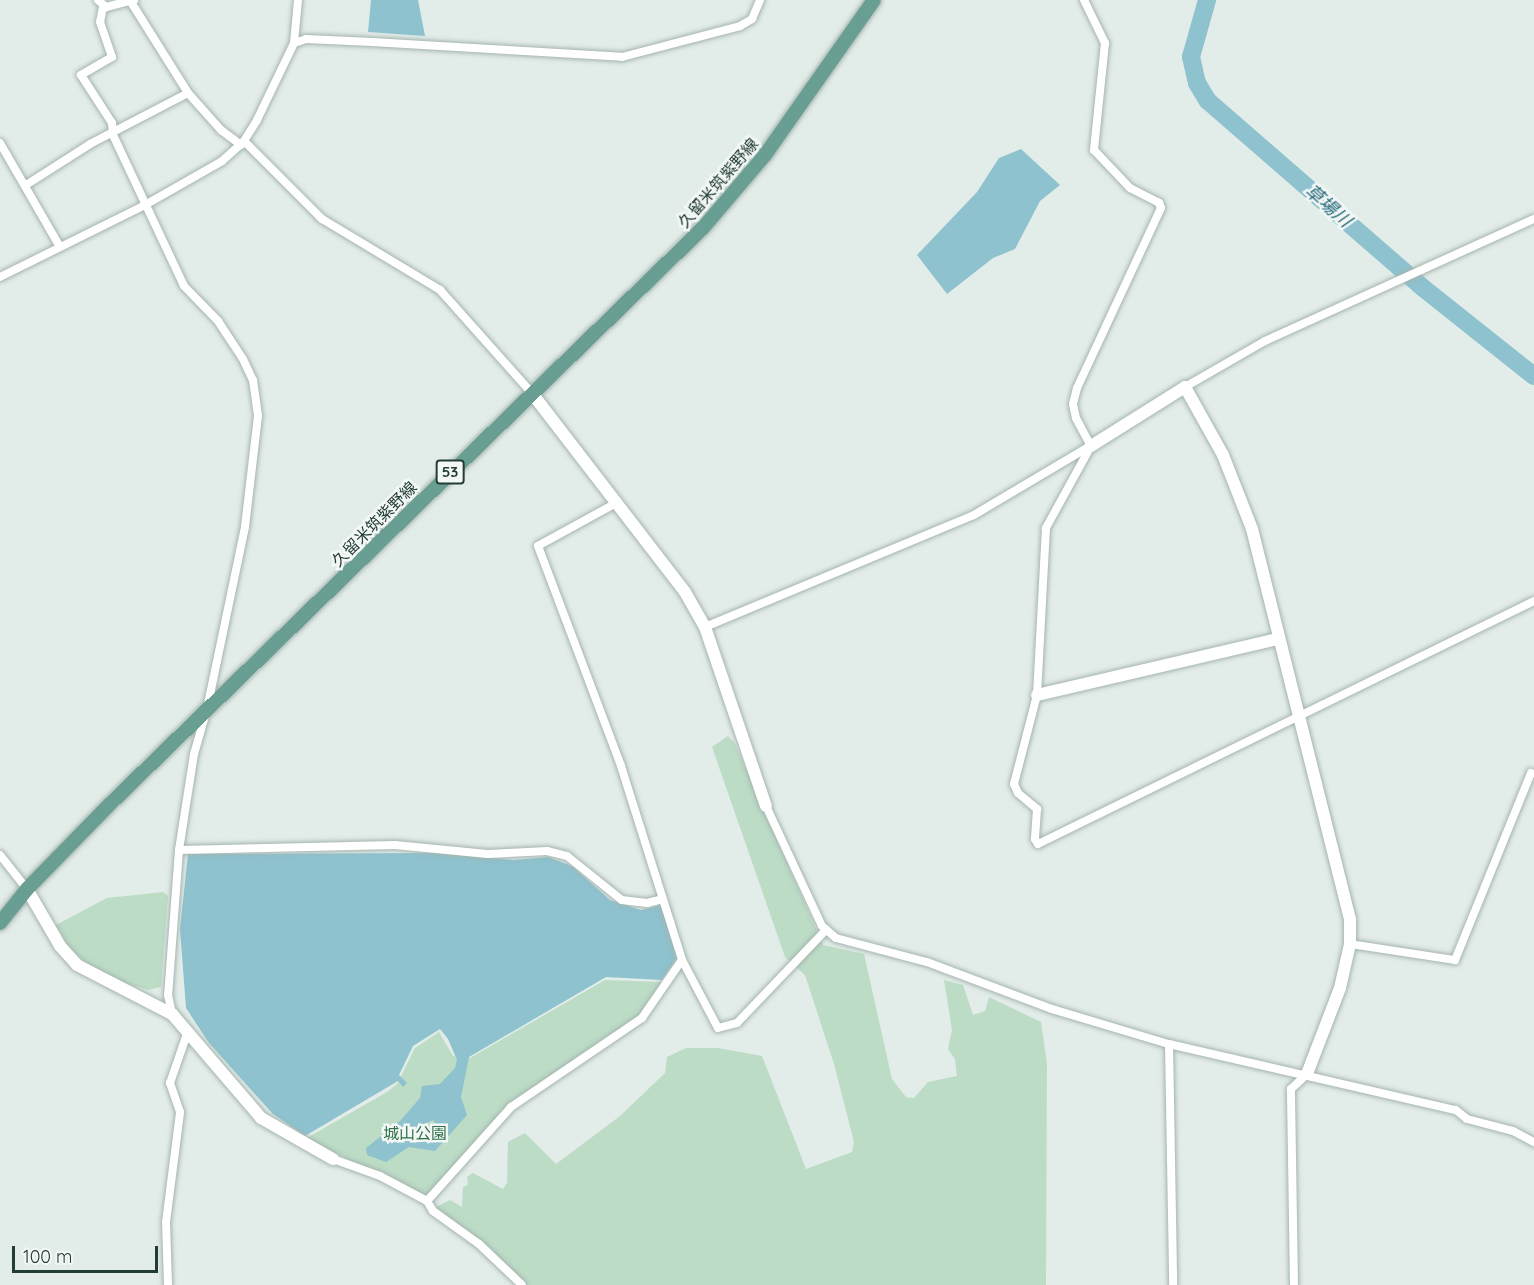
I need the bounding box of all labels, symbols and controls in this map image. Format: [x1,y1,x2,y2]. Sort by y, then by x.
street label: 久留米筑紫野線 [674,134,762,232]
water label: 草場川 [1301,180,1355,232]
road number: 53 [435,460,465,484]
street label: 久留米筑紫野線 [328,478,420,570]
park label: 城山公園 [383,1123,447,1143]
scale bar [15,1234,160,1272]
text: 100 m [23,1245,72,1268]

